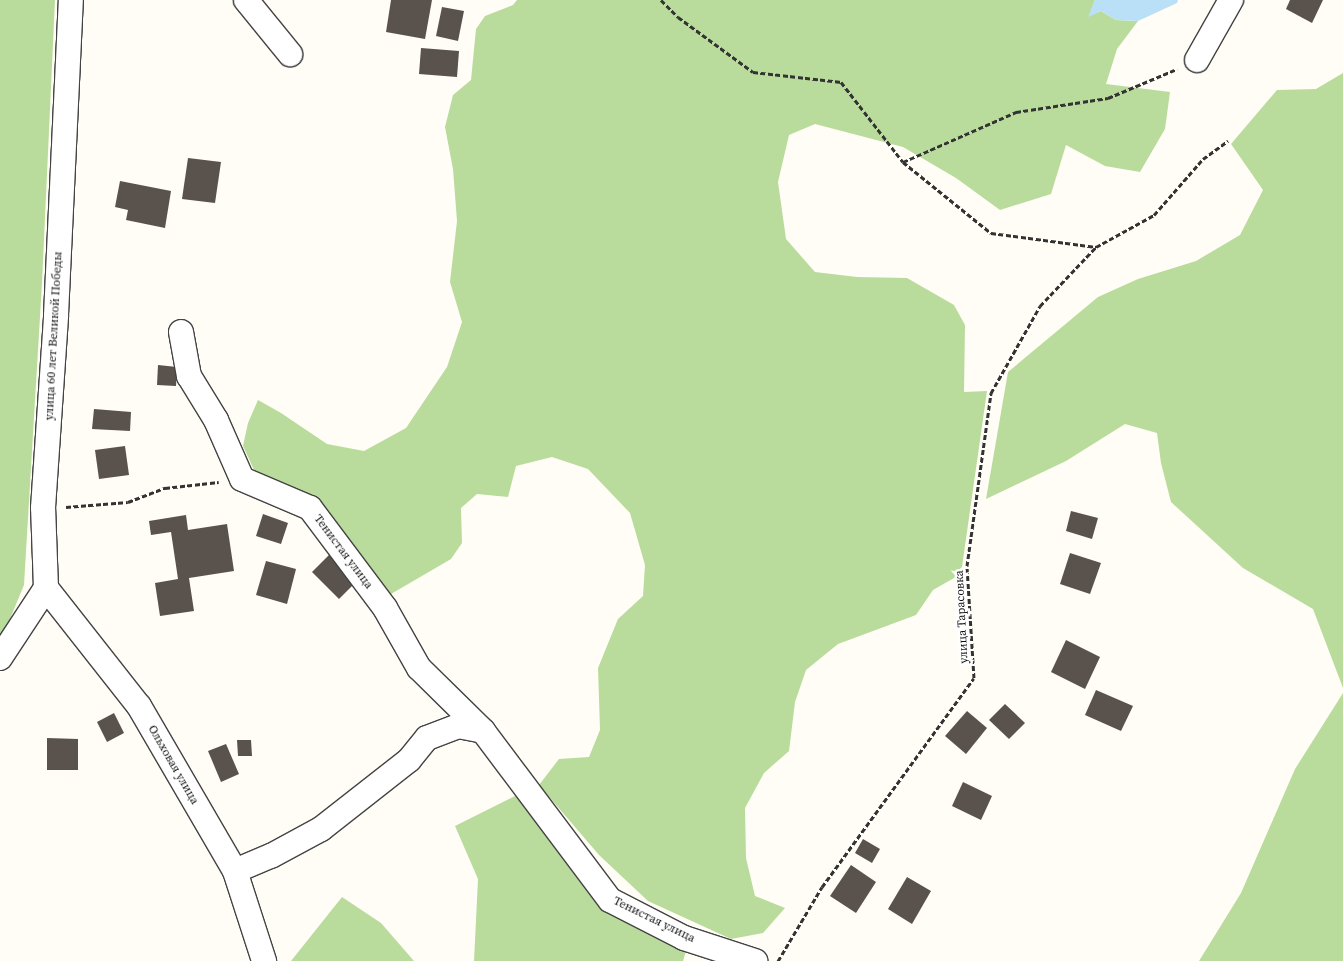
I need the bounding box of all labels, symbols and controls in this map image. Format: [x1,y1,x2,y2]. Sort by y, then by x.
street label: улица 60 лет Великой Победы [42,251,66,421]
street label: Тенистая улица [310,512,376,592]
street label: улица Тарасовка [952,570,972,664]
street label: Ольховая улица [145,723,201,807]
street label: Тенистая улица [611,894,697,946]

